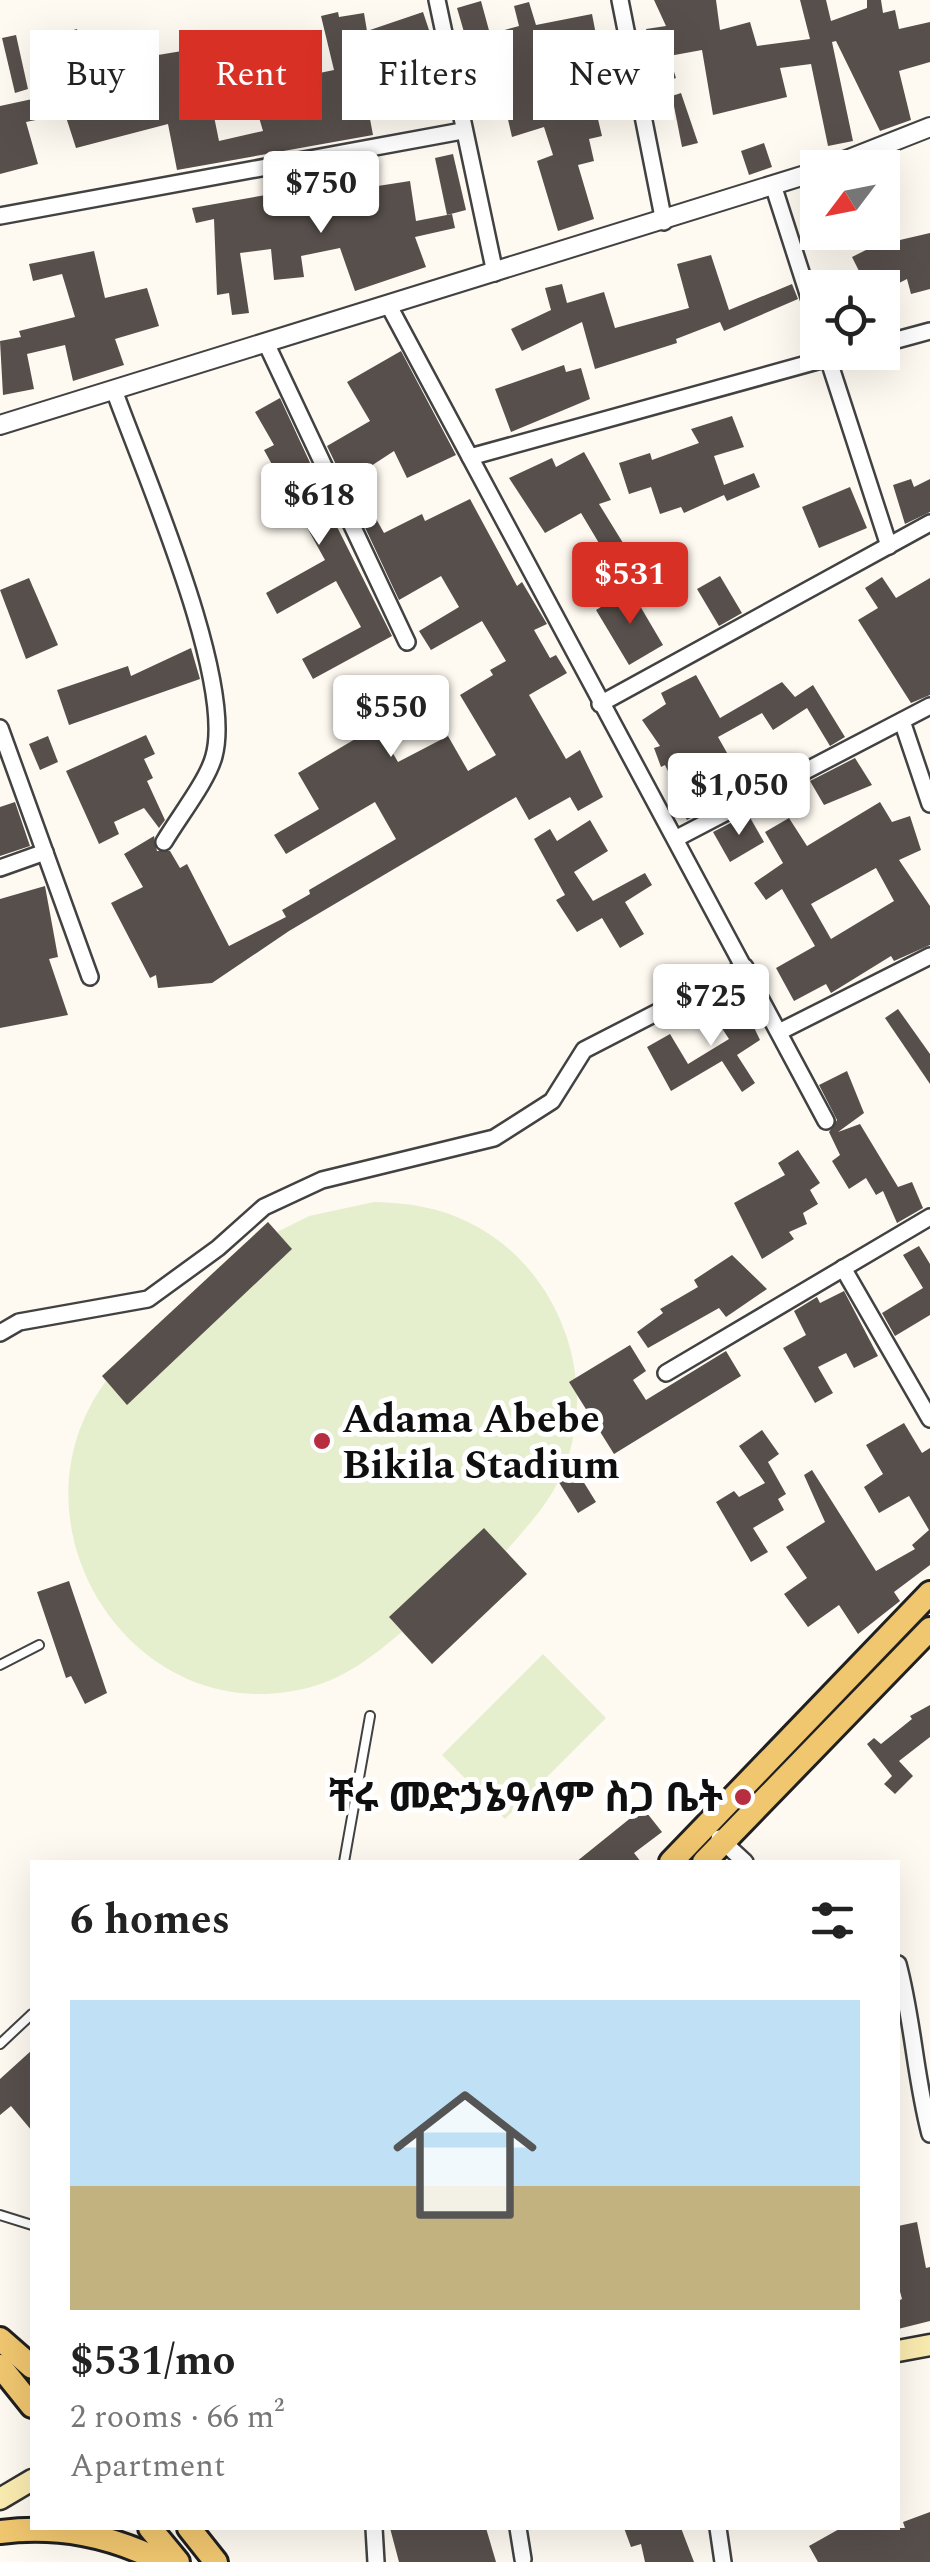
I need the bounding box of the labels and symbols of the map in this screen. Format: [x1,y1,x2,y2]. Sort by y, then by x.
north arrow [800,150,900,250]
pin: $750 [262,151,380,236]
pin: $618 [260,463,378,548]
pin: $531 [571,542,689,627]
pin: $550 [332,675,450,760]
pin: $1,050 [658,753,820,838]
pin: $725 [652,964,770,1049]
place label: Adama Abebe Bikila Stadium [342,1390,620,1497]
marker: Adama Abebe Bikila Stadium [311,1430,333,1452]
place label: ቸሩ መድኃኔዓለም ስጋ ቤት [329,1769,723,1830]
marker: ቸሩ መድኃኔዓለም ስጋ ቤት [732,1786,754,1808]

